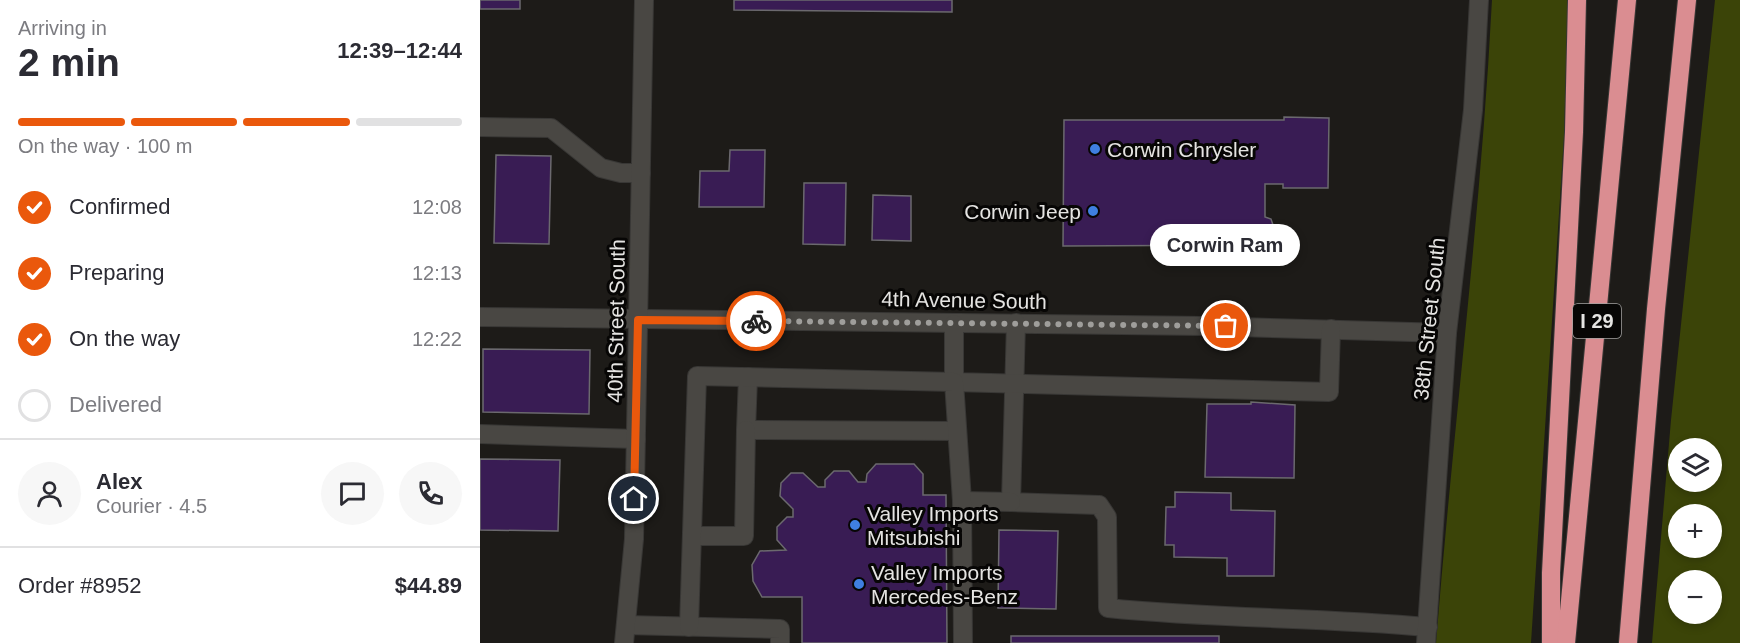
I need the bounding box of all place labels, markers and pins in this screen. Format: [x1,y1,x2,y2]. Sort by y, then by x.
place label: Corwin Chrysler [1107,138,1256,161]
marker: Corwin Chrysler [1088,142,1102,156]
place label: Corwin Jeep [964,200,1081,223]
marker: Corwin Jeep [1086,204,1100,218]
callout: Corwin Ram [1151,224,1301,266]
pin [1200,300,1251,351]
pin [608,473,659,524]
place label: Valley Imports Mitsubishi [867,502,999,549]
marker: Valley Imports Mitsubishi [848,518,862,532]
place label: Valley Imports Mercedes-Benz [871,561,1018,608]
marker: Valley Imports Mercedes-Benz [852,577,866,591]

